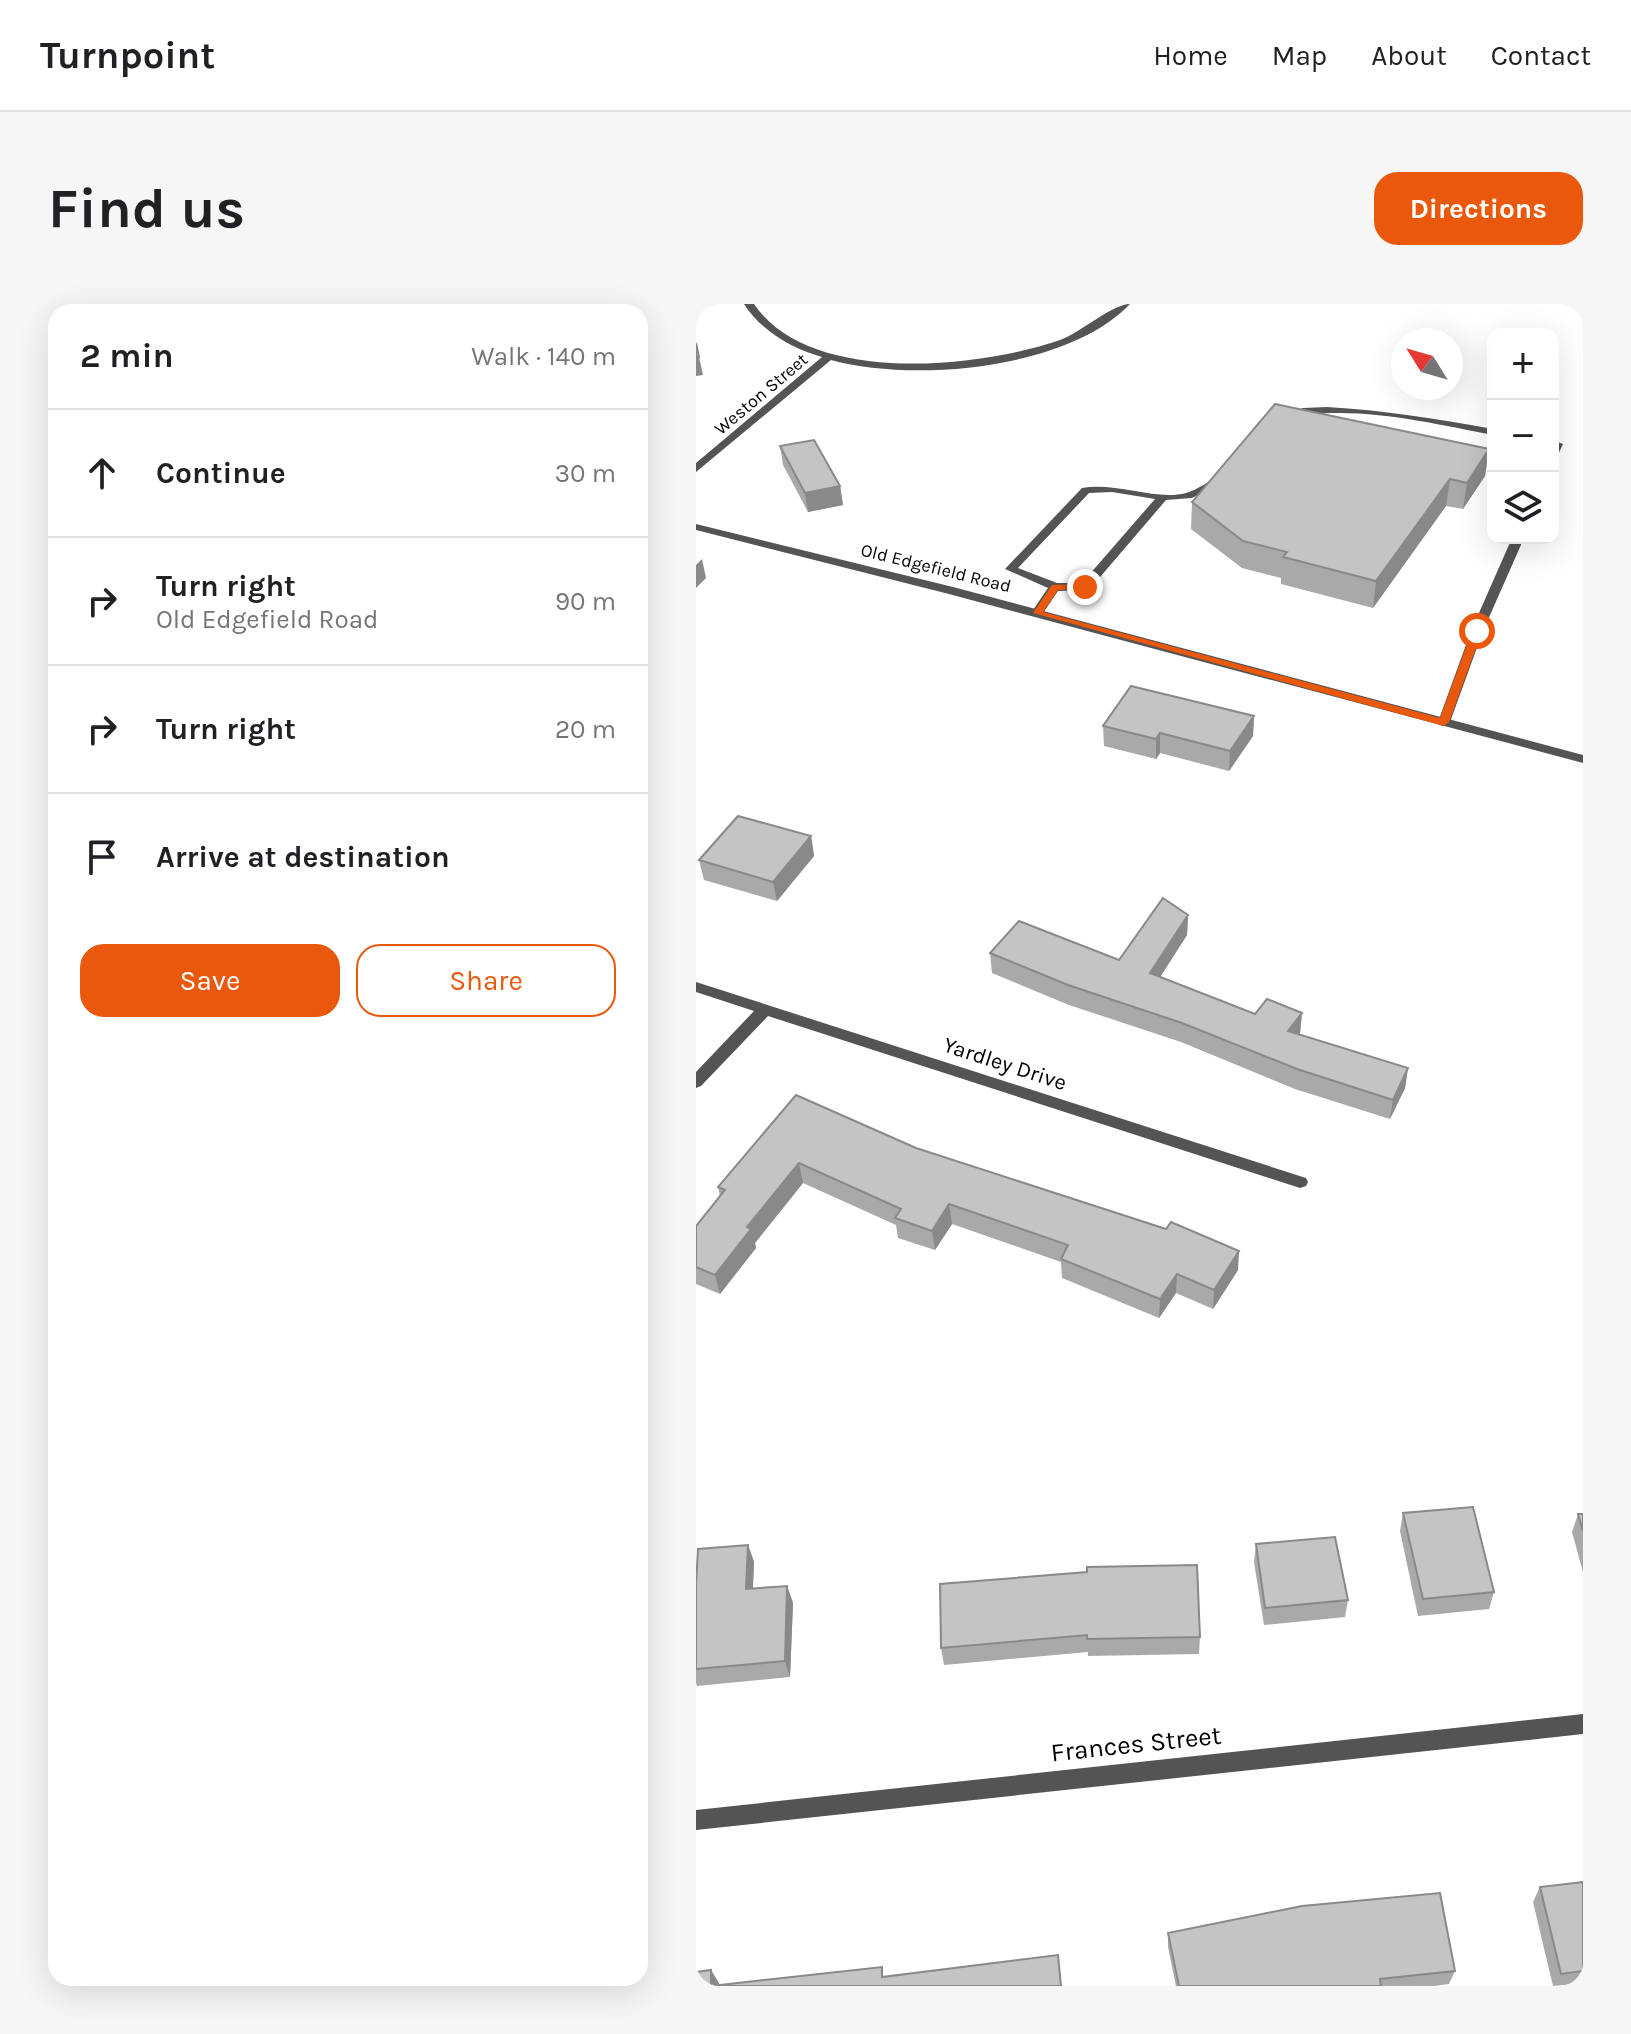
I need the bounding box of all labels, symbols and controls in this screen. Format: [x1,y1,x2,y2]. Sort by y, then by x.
text: Turnpoint [40,33,215,78]
text: Home [1153,39,1228,72]
text: Map [1272,39,1327,72]
text: About [1371,39,1447,72]
text: Contact [1491,39,1591,72]
button: Directions [1374,172,1583,245]
text: Find us [48,176,245,241]
north arrow [1391,328,1463,400]
map controls [1487,328,1559,544]
button: + [1487,328,1559,400]
text: 2 min [80,336,174,376]
text: Walk · 140 m [471,341,616,372]
street label: Weston Street [710,348,812,440]
button: − [1487,400,1559,472]
icon: ahead [80,451,124,495]
text: Continue [156,455,286,491]
text: 30 m [555,458,616,489]
button: layers [1487,472,1559,544]
street label: Old Edgefield Road [859,539,1013,597]
text: Turn right [156,568,296,604]
route end [1067,569,1103,605]
icon: right [80,579,124,623]
text: 90 m [555,586,616,617]
text: Old Edgefield Road [156,604,378,635]
route start [1459,613,1495,649]
icon: right [80,707,124,751]
text: Turn right [156,711,296,747]
text: 20 m [555,714,616,745]
icon: arrive [80,835,124,879]
text: Arrive at destination [156,839,450,875]
button: Save [80,944,340,1017]
button: Share [356,944,616,1017]
street label: Yardley Drive [940,1032,1070,1096]
street label: Frances Street [1049,1720,1223,1768]

